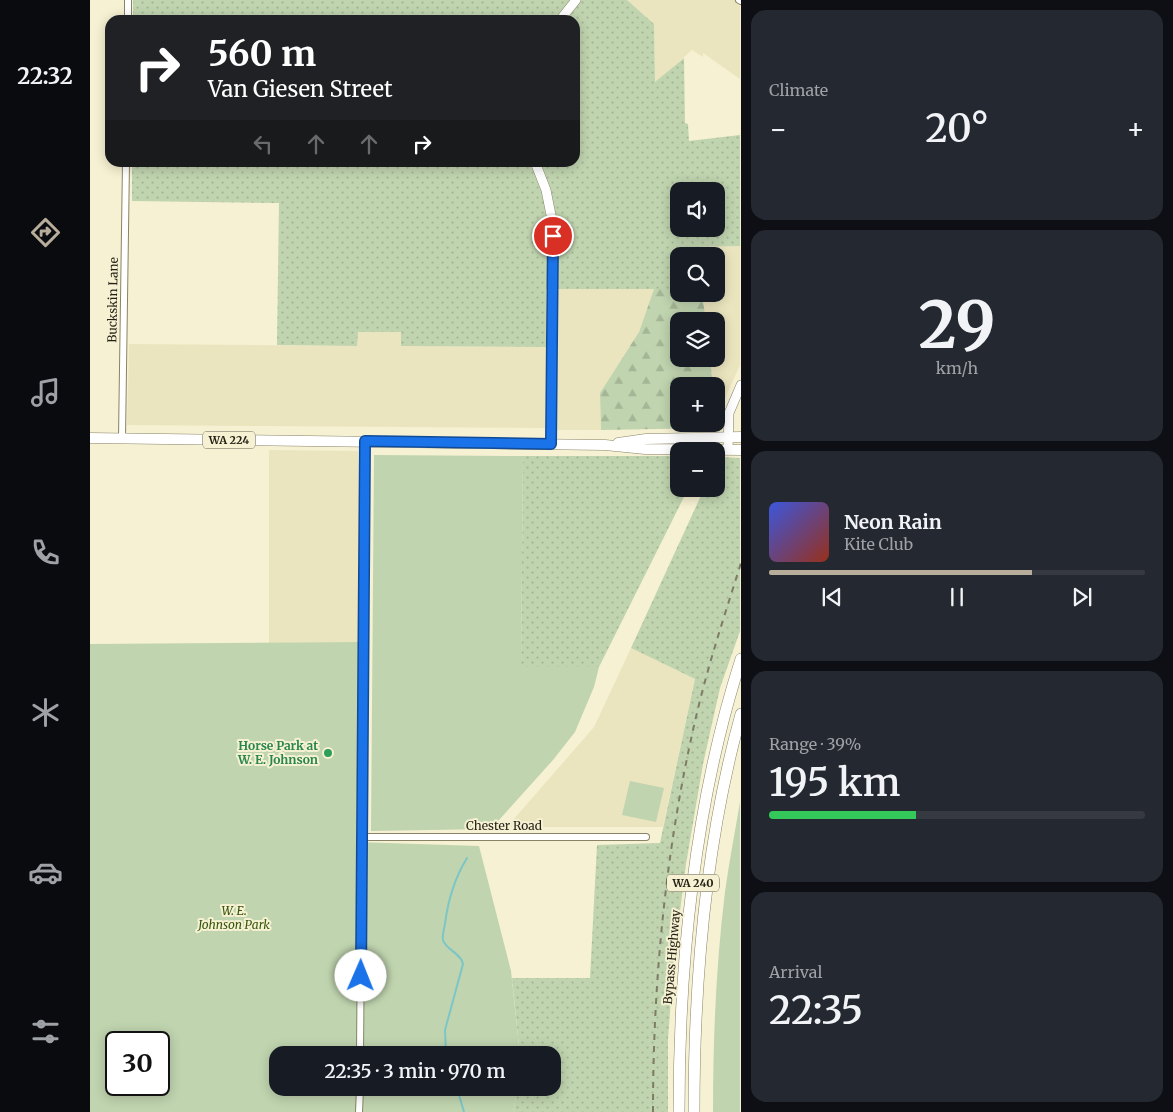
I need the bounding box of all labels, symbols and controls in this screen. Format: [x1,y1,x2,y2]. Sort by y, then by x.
text: 560 m [208,32,316,76]
icon: right [125,35,190,100]
text: 22:32 [17,62,73,90]
text: Van Giesen Street [208,75,393,103]
text: Climate [769,80,828,100]
text: 20° [925,105,989,152]
text: − [769,111,788,147]
text: + [1126,111,1145,147]
icon: left [249,130,277,158]
icon: ahead [302,130,330,158]
icon: ahead [355,130,383,158]
icon: right [408,130,436,158]
map controls [670,182,725,497]
button: sound [670,182,725,237]
icon: directions [28,215,63,250]
pin [532,215,574,257]
icon: arrive [539,222,567,250]
button: search [670,247,725,302]
street label: Buckskin Lane [104,257,121,343]
text: 29 [918,284,996,366]
button: layers [670,312,725,367]
text: km/h [936,358,978,378]
icon: music [28,375,63,410]
button: + [670,377,725,432]
road number: WA 224 [203,432,255,448]
button: − [670,442,725,497]
text: Neon Rain [844,510,942,534]
text: Kite Club [844,534,913,554]
icon: phone [28,535,63,570]
icon: previous [818,583,846,611]
icon: pause [943,583,971,611]
icon: next [1068,583,1096,611]
icon: climate [28,695,63,730]
text: Range · 39% [769,734,861,754]
place label: Horse Park at W. E. Johnson [237,738,318,767]
marker: Horse Park at W. E. Johnson [322,747,334,759]
text: 195 km [769,759,900,806]
street label: Chester Road [466,818,542,833]
icon: car [28,855,63,890]
road number: WA 240 [667,874,719,891]
park label: W. E. Johnson Park [196,903,270,932]
street label: Bypass Highway [660,909,683,1005]
position arrow [334,949,386,1001]
text: Arrival [769,962,822,982]
text: 22:35 [769,987,863,1034]
icon: filters [28,1014,63,1049]
speed limit sign: 30 [105,1031,170,1096]
text: 22:35 · 3 min · 970 m [325,1059,505,1083]

